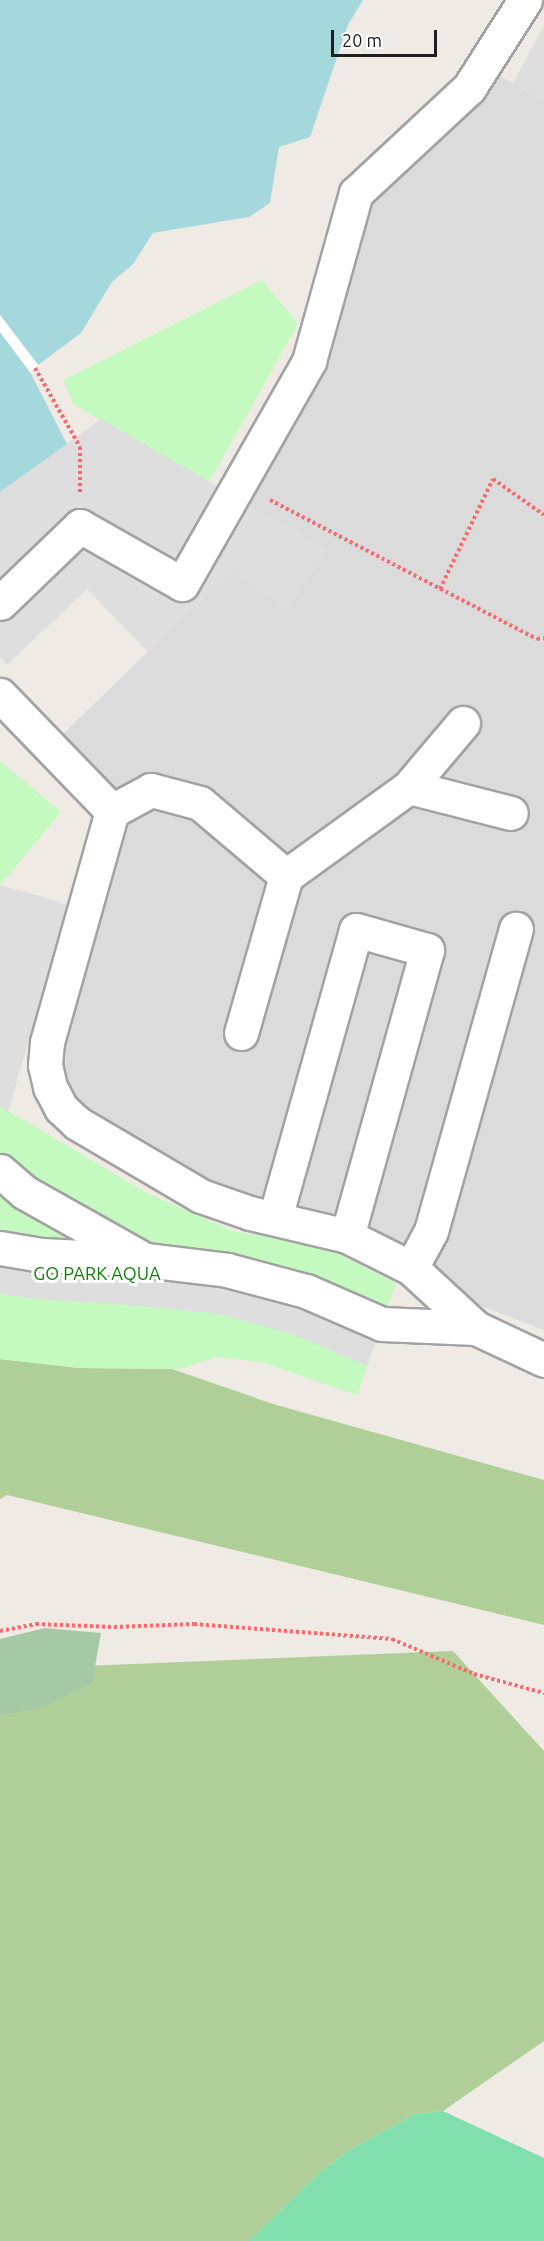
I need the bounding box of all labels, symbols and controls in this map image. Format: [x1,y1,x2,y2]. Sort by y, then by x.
scale bar [334,18,440,56]
text: 20 m [342,30,382,50]
park label: GO PARK AQUA [33,1262,161,1284]

